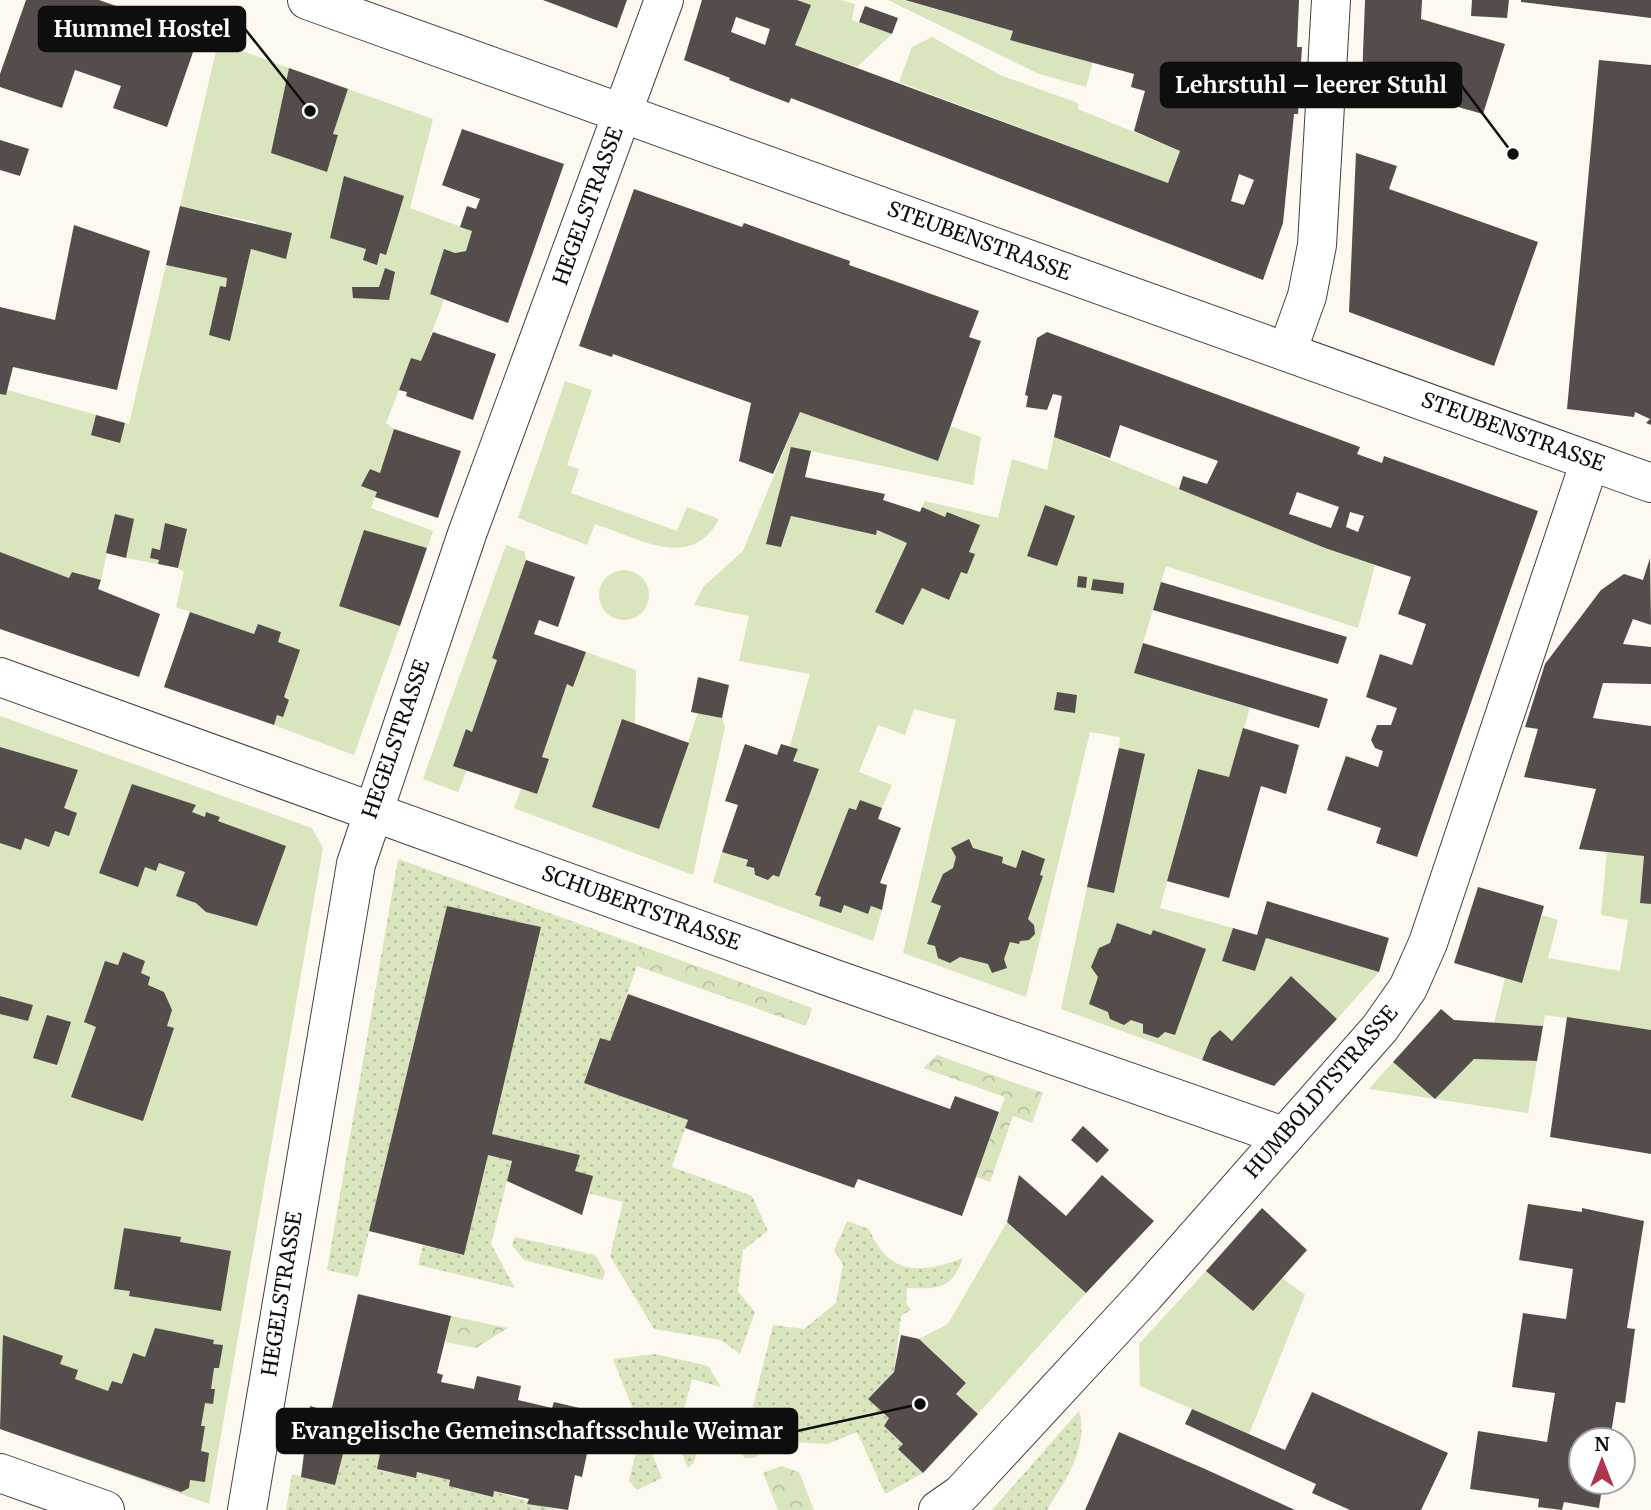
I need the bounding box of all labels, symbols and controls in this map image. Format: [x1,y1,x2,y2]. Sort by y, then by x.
callout: Hummel Hostel [39,7,245,51]
text: Hummel Hostel [53,14,231,43]
callout: Lehrstuhl – leerer Stuhl [1161,63,1461,107]
text: Lehrstuhl – leerer Stuhl [1175,70,1448,99]
street label: HEGELSTRASSE [546,122,629,289]
street label: STEUBENSTRASSE [884,195,1075,287]
street label: STEUBENSTRASSE [1418,386,1609,478]
street label: HEGELSTRASSE [356,655,436,822]
street label: SCHUBERTSTRASSE [538,859,745,956]
street label: HUMBOLDTSTRASSE [1238,999,1404,1184]
street label: HEGELSTRASSE [255,1209,308,1378]
callout: Evangelische Gemeinschaftsschule Weimar [277,1409,797,1453]
text: Evangelische Gemeinschaftsschule Weimar [291,1416,783,1445]
north arrow [1567,1426,1637,1496]
text: N [1594,1432,1610,1456]

